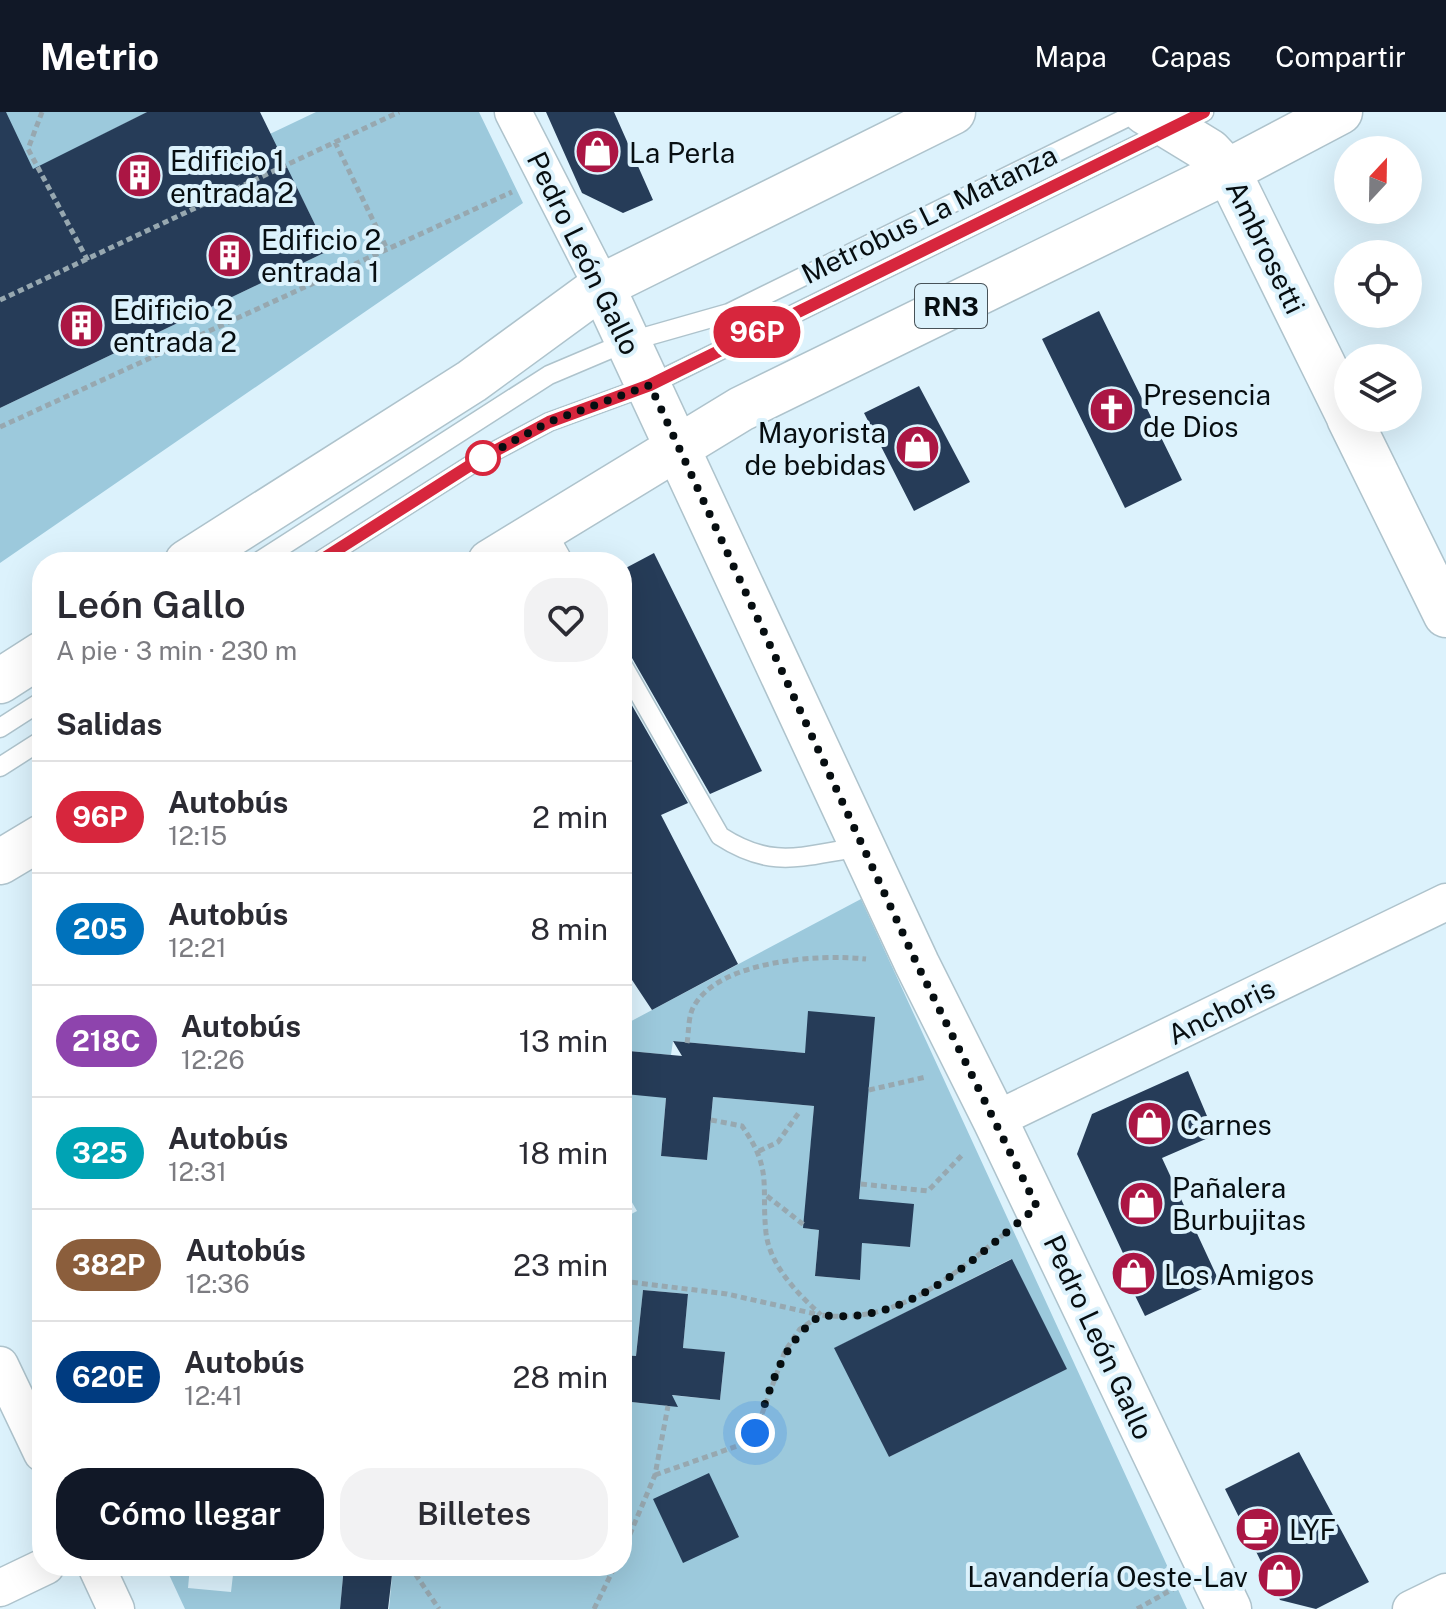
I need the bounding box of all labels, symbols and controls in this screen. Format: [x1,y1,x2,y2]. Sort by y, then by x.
text: Metrio [40,34,159,79]
text: Mapa [1034,40,1107,73]
text: Capas [1151,40,1231,73]
text: Compartir [1275,40,1406,73]
shop icon: La Perla [574,128,622,176]
place label: La Perla [629,136,735,169]
north arrow [1334,136,1422,224]
map controls [1334,136,1422,432]
street label: Metrobus La Matanza [796,138,1062,290]
place label: Edificio 1 entrada 2 [170,144,294,209]
street label: Pedro León Gallo [521,146,647,360]
building icon: Edificio 1 entrada 2 [115,152,163,200]
street label: Ambrosetti [1220,175,1312,319]
place label: Edificio 2 entrada 1 [261,223,381,288]
building icon: Edificio 2 entrada 1 [206,231,254,279]
button: locate [1334,240,1422,328]
road number: RN3 [915,284,987,328]
place label: Edificio 2 entrada 2 [113,293,237,358]
building icon: Edificio 2 entrada 2 [58,301,106,349]
line badge: 96P [711,306,803,358]
text: 96P [729,315,785,348]
button: layers [1334,344,1422,432]
place label: Presencia de Dios [1143,378,1271,443]
church icon: Presencia de Dios [1088,386,1136,434]
place label: Mayorista de bebidas [744,416,886,481]
shop icon: Mayorista de bebidas [893,424,941,472]
unlabelled marker [466,441,500,475]
button: heart [524,578,608,662]
text: León Gallo [56,582,246,627]
text: A pie · 3 min · 230 m [56,635,297,666]
text: Salidas [56,706,162,742]
text: Autobús [168,784,288,820]
text: 2 min [532,799,608,835]
text: 96P [72,800,128,833]
text: 12:15 [168,820,227,851]
text: Autobús [168,896,288,932]
text: 8 min [530,911,608,947]
text: 205 [73,912,127,945]
text: 12:21 [168,932,227,963]
street label: Anchoris [1162,971,1280,1051]
text: Autobús [181,1008,301,1044]
text: 13 min [519,1023,608,1059]
text: 218C [72,1024,141,1057]
text: 12:26 [181,1044,245,1075]
shop icon: Carnes [1125,1100,1173,1148]
place label: Carnes [1180,1108,1272,1141]
text: Autobús [168,1120,288,1156]
text: 18 min [518,1135,608,1171]
text: 325 [72,1136,128,1169]
text: 12:31 [168,1156,227,1187]
place label: Pañalera Burbujitas [1172,1171,1306,1236]
shop icon: Pañalera Burbujitas [1117,1179,1165,1227]
street label: Pedro León Gallo [1037,1230,1161,1444]
text: Autobús [185,1232,306,1268]
text: 23 min [513,1247,608,1283]
text: 382P [72,1248,145,1281]
shop icon: Los Amigos [1109,1250,1157,1298]
place label: Los Amigos [1164,1258,1314,1291]
text: 12:36 [185,1268,250,1299]
text: Autobús [184,1344,304,1380]
text: 28 min [513,1359,608,1395]
text: 620E [72,1360,144,1393]
text: 12:41 [184,1380,243,1411]
your location [735,1413,775,1453]
button: Cómo llegar [56,1468,324,1560]
button: Billetes [340,1468,608,1560]
cafe icon: LYF [1234,1505,1282,1553]
place label: LYF [1289,1513,1336,1546]
shop icon: Lavandería Oeste-Lav [1255,1552,1303,1600]
place label: Lavandería Oeste-Lav [967,1560,1248,1593]

